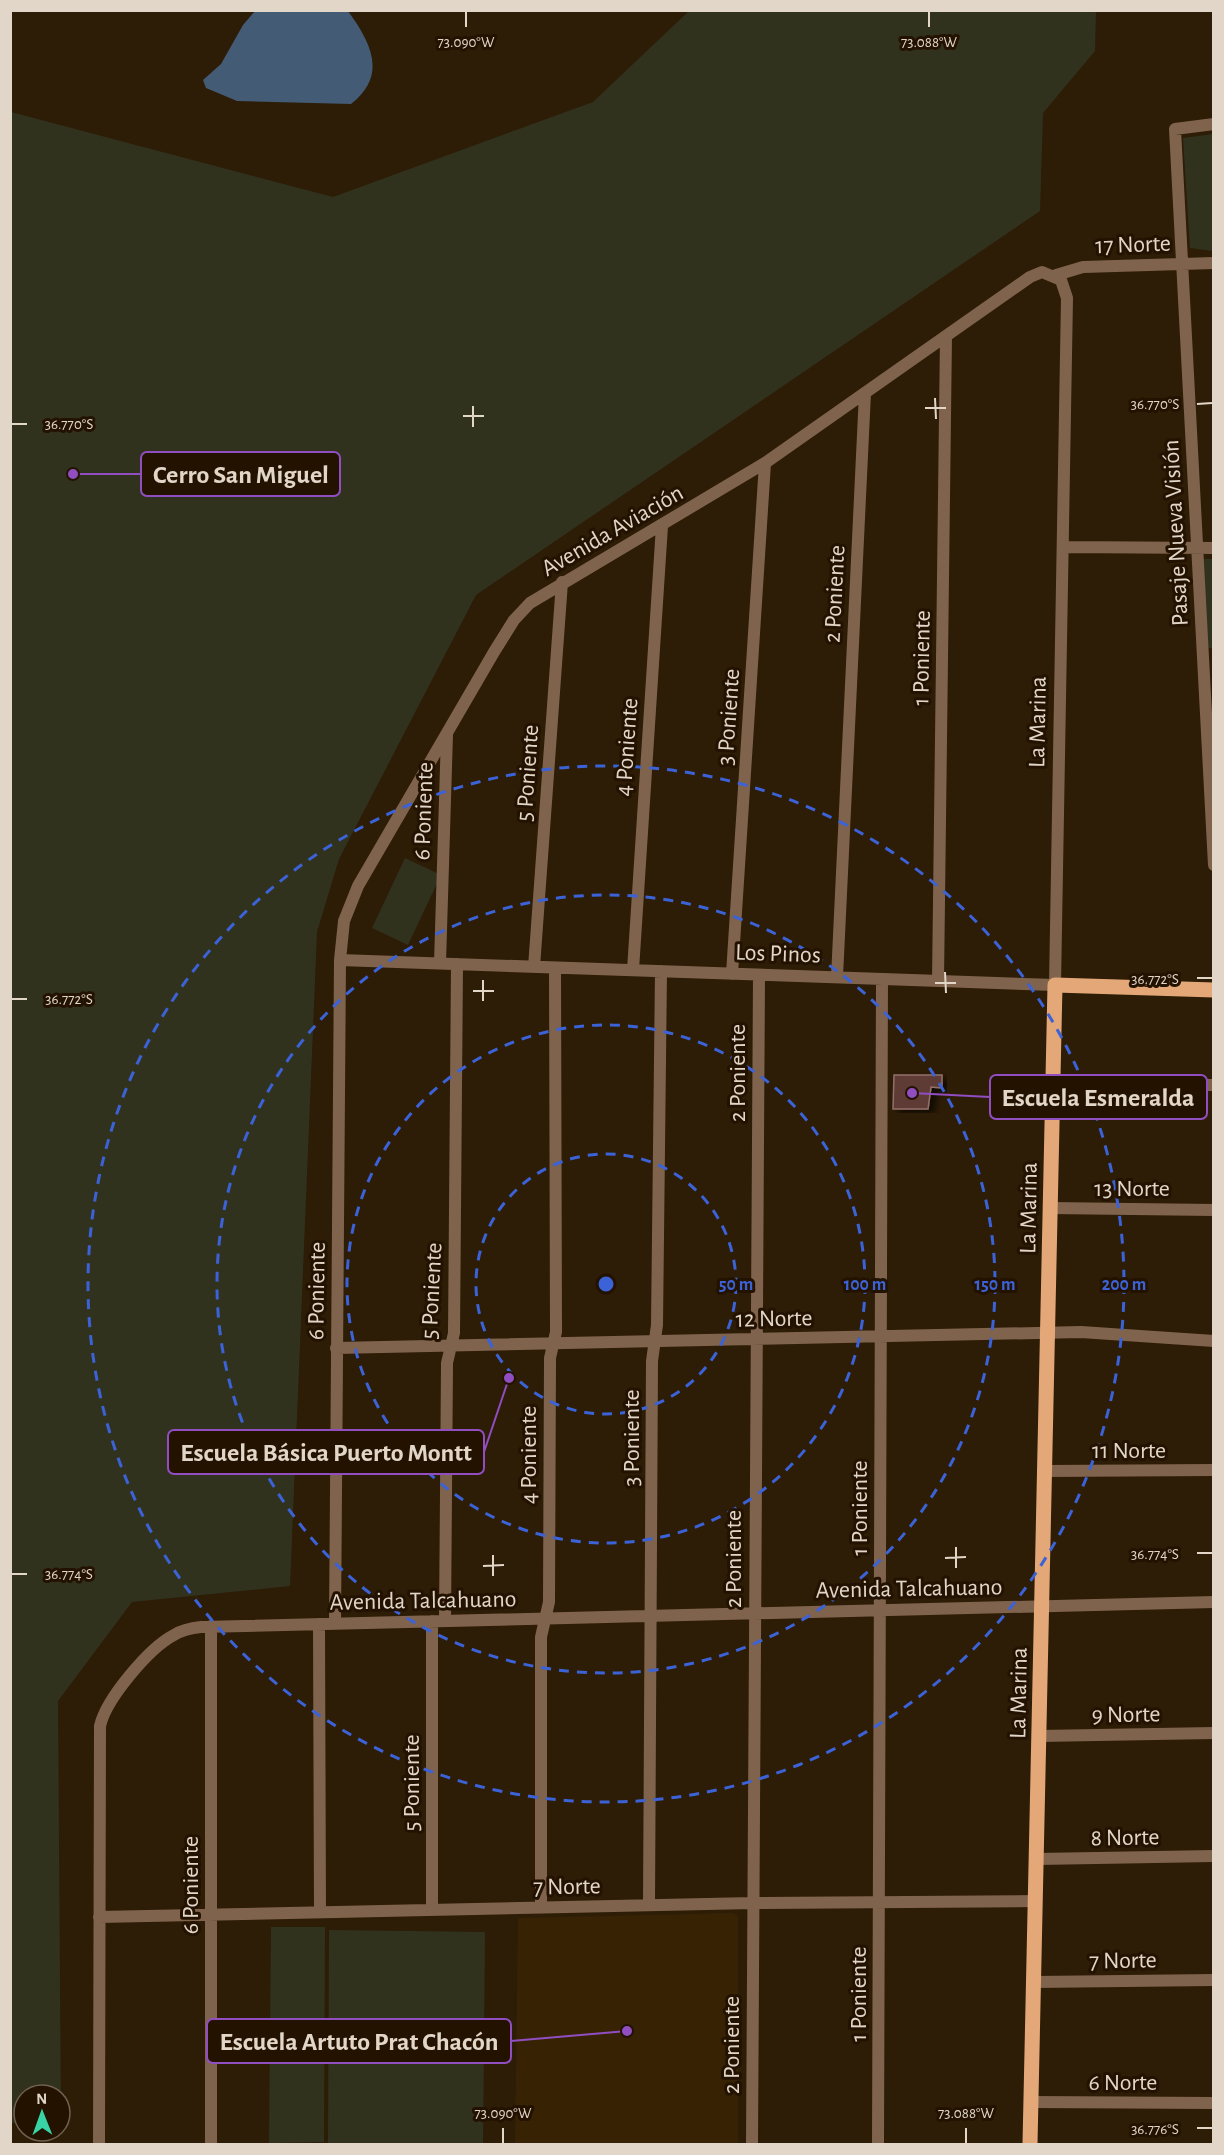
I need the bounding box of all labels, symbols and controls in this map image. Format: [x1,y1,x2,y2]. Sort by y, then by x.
text: 73.090°W [438,35,495,50]
text: 73.088°W [901,35,958,50]
street label: 17 Norte [1095,232,1171,258]
text: 36.770°S [1131,397,1179,412]
text: 36.770°S [45,417,93,432]
street label: Pasaje Nueva Visión [1159,439,1193,627]
callout: Cerro San Miguel [141,452,340,496]
text: Cerro San Miguel [153,462,329,488]
street label: Avenida Aviación [537,481,688,581]
street label: 2 Poniente [820,545,850,644]
street label: 1 Poniente [909,610,935,706]
street label: 3 Poniente [714,668,744,766]
street label: La Marina [1025,676,1051,768]
street label: 4 Poniente [612,697,642,797]
street label: 5 Poniente [513,724,543,822]
street label: 6 Poniente [410,762,438,861]
street label: Los Pinos [735,941,821,967]
text: 36.772°S [1131,972,1179,987]
text: 36.772°S [45,992,93,1007]
street label: 2 Poniente [726,1024,750,1122]
callout: Escuela Esmeralda [990,1075,1207,1119]
text: Escuela Esmeralda [1001,1085,1195,1111]
street label: La Marina [1016,1162,1042,1254]
street label: 13 Norte [1094,1177,1170,1201]
street label: 6 Poniente [304,1242,330,1340]
street label: 5 Poniente [417,1242,447,1340]
centre of rings [596,1274,616,1294]
text: 50 m [719,1276,753,1294]
text: 100 m [844,1276,886,1294]
text: 150 m [975,1276,1015,1294]
text: 200 m [1102,1276,1146,1294]
street label: 12 Norte [735,1306,813,1332]
street label: 3 Poniente [620,1390,644,1486]
street label: 4 Poniente [517,1406,541,1504]
callout: Escuela Básica Puerto Montt [168,1430,484,1474]
street label: 11 Norte [1092,1439,1166,1463]
text: Escuela Básica Puerto Montt [180,1440,472,1466]
street label: 1 Poniente [848,1460,872,1556]
street label: 2 Poniente [722,1510,746,1608]
text: 36.774°S [1131,1547,1179,1562]
text: 36.774°S [45,1567,93,1582]
street label: Avenida Talcahuano [815,1575,1003,1603]
street label: Avenida Talcahuano [329,1587,517,1615]
street label: La Marina [1006,1647,1032,1739]
street label: 9 Norte [1091,1702,1161,1728]
street label: 5 Poniente [400,1734,424,1832]
street label: 8 Norte [1090,1825,1160,1851]
street label: 6 Poniente [179,1836,203,1934]
street label: 7 Norte [533,1874,601,1900]
street label: 1 Poniente [847,1946,871,2042]
street label: 7 Norte [1089,1948,1157,1974]
street label: 2 Poniente [720,1996,744,2094]
callout: Escuela Artuto Prat Chacón [207,2019,511,2063]
text: Escuela Artuto Prat Chacón [219,2029,499,2055]
street label: 6 Norte [1089,2071,1157,2095]
north arrow [12,2083,72,2143]
text: N [36,2091,47,2107]
text: 73.090°W [475,2106,532,2121]
text: 73.088°W [938,2106,995,2121]
text: 36.776°S [1131,2122,1179,2137]

